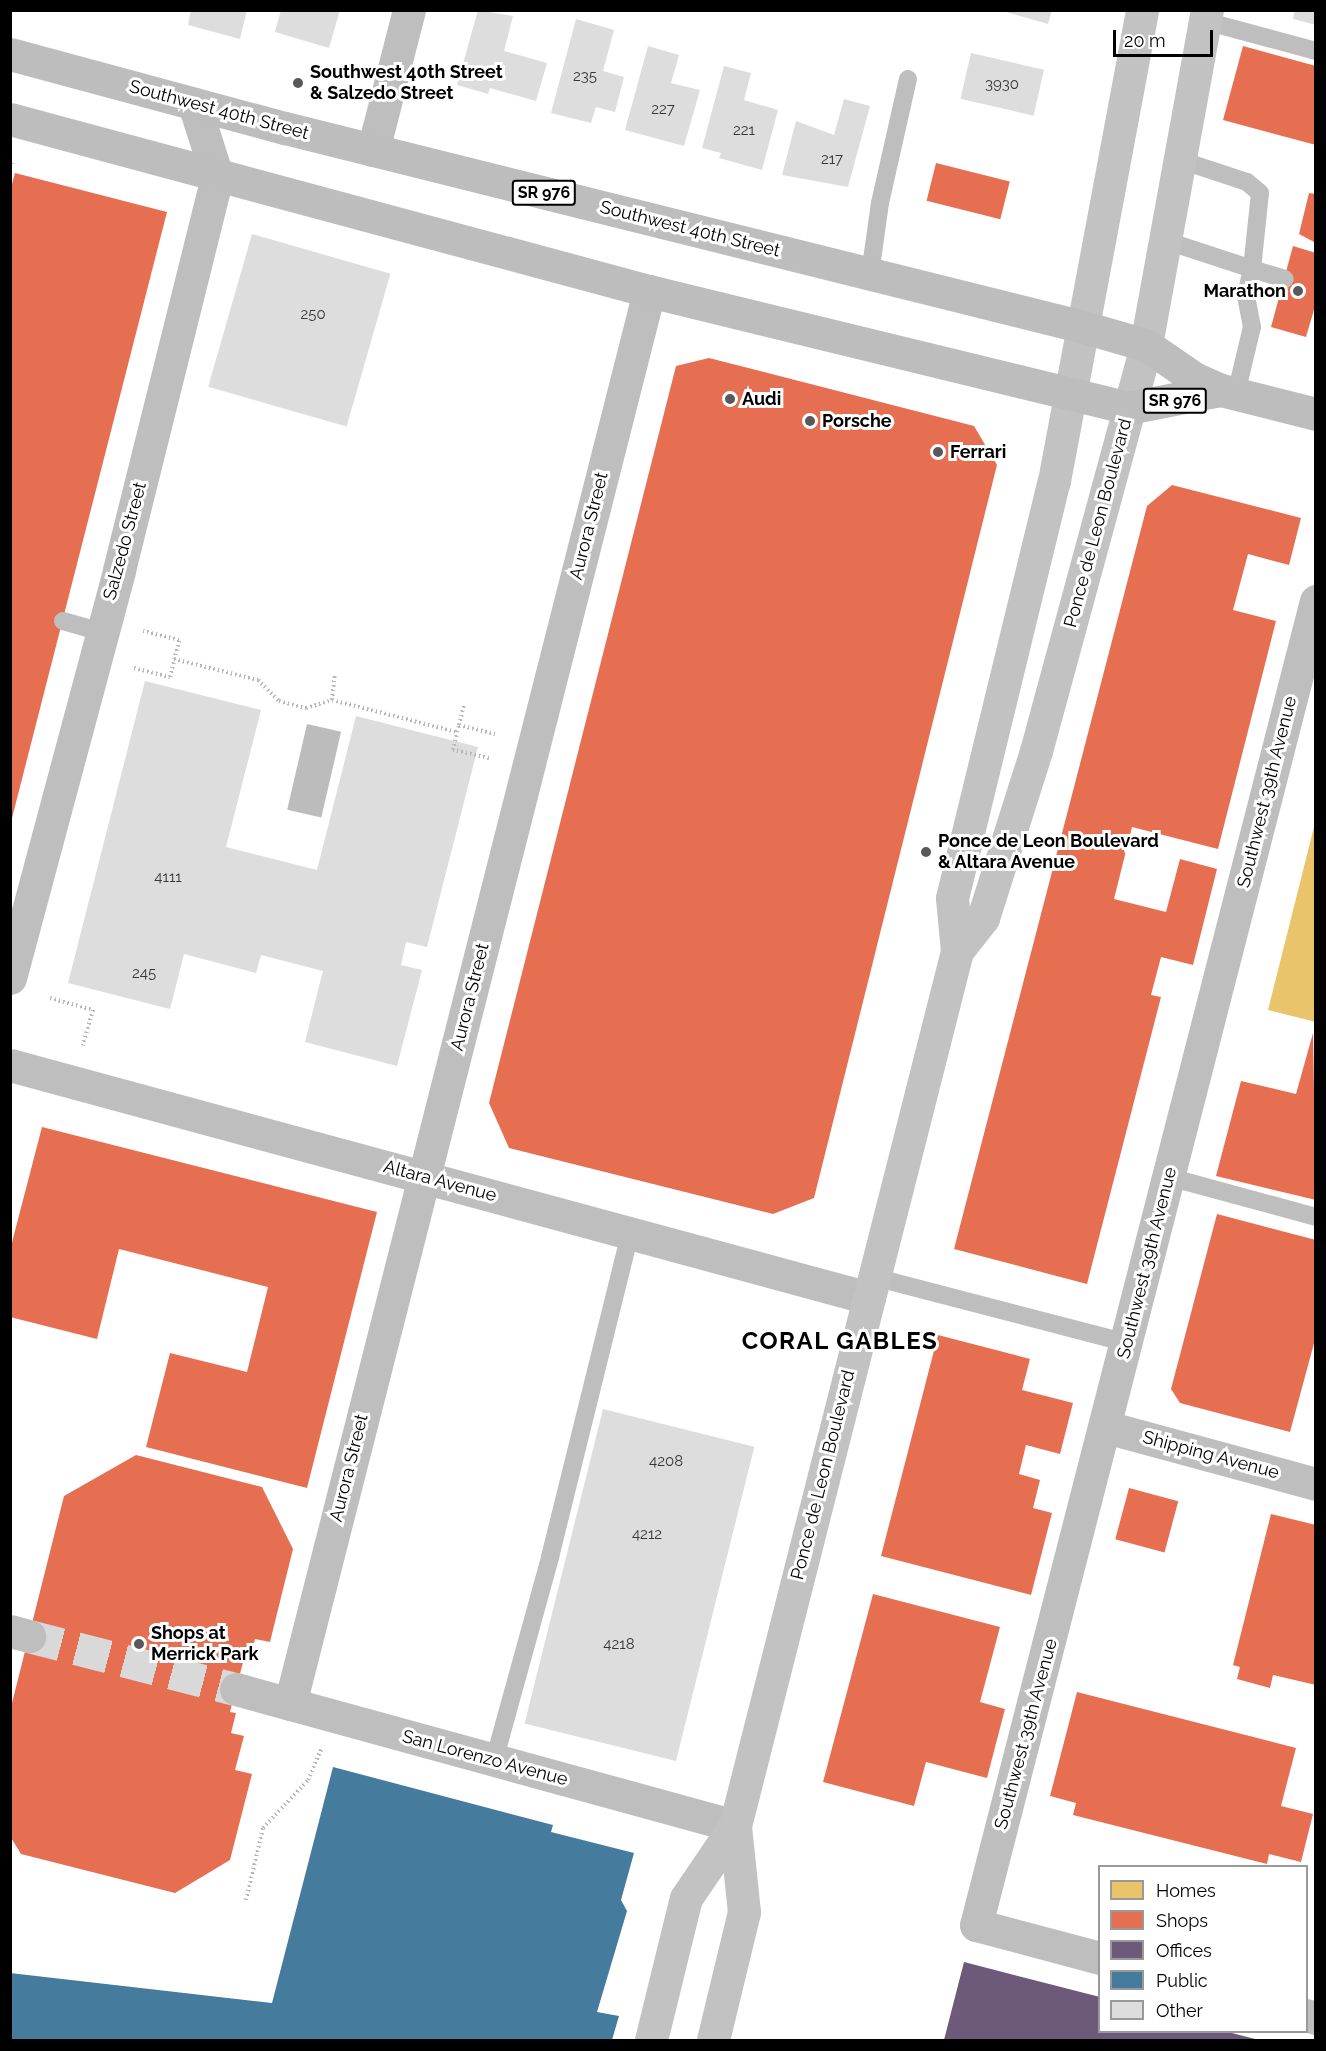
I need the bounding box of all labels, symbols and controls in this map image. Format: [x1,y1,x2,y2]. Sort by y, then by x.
scale bar [1116,18,1216,56]
text: 20 m [1124,30,1166,51]
place label: Southwest 40th Street & Salzedo Street [310,62,503,104]
house number: 235 [573,68,597,86]
street label: Southwest 40th Street [127,76,311,144]
marker: Southwest 40th Street & Salzedo Street [291,76,305,90]
house number: 3930 [985,76,1019,94]
house number: 227 [651,101,675,119]
house number: 221 [733,122,755,140]
house number: 217 [821,151,843,169]
road number: SR 976 [511,180,577,206]
street label: Southwest 40th Street [598,196,782,262]
place label: Marathon [1203,280,1286,302]
marker: Marathon [1291,284,1305,298]
house number: 250 [300,306,326,324]
place label: Audi [742,388,781,410]
road number: SR 976 [1142,388,1208,414]
marker: Audi [723,392,737,406]
place label: Porsche [822,410,892,432]
marker: Porsche [803,414,817,428]
street label: Ponce de Leon Boulevard [1060,416,1136,630]
place label: Ferrari [950,441,1006,463]
marker: Ferrari [931,445,945,459]
street label: Aurora Street [565,470,613,582]
street label: Salzedo Street [99,480,151,602]
street label: Southwest 39th Avenue [1233,694,1301,890]
place label: Ponce de Leon Boulevard & Altara Avenue [938,831,1159,874]
marker: Ponce de Leon Boulevard & Altara Avenue [919,845,933,859]
house number: 4111 [154,869,182,887]
street label: Aurora Street [446,941,494,1053]
house number: 245 [132,965,156,983]
street label: Altara Avenue [381,1155,499,1207]
street label: Southwest 39th Avenue [1113,1165,1181,1361]
district label: CORAL GABLES [741,1327,939,1355]
street label: Ponce de Leon Boulevard [786,1368,860,1582]
street label: Aurora Street [325,1412,373,1524]
street label: Shipping Avenue [1140,1426,1282,1484]
house number: 4208 [649,1453,683,1471]
house number: 4212 [632,1526,662,1544]
place label: Shops at Merrick Park [151,1623,259,1666]
house number: 4218 [603,1636,635,1654]
street label: Southwest 39th Avenue [990,1636,1062,1832]
marker: Shops at Merrick Park [132,1637,146,1651]
street label: San Lorenzo Avenue [400,1725,570,1791]
legend [1098,1865,1308,2033]
text: Homes [1156,1880,1216,1901]
text: Shops [1156,1910,1208,1931]
text: Offices [1156,1940,1212,1961]
text: Public [1156,1970,1208,1991]
text: Other [1156,2000,1203,2021]

